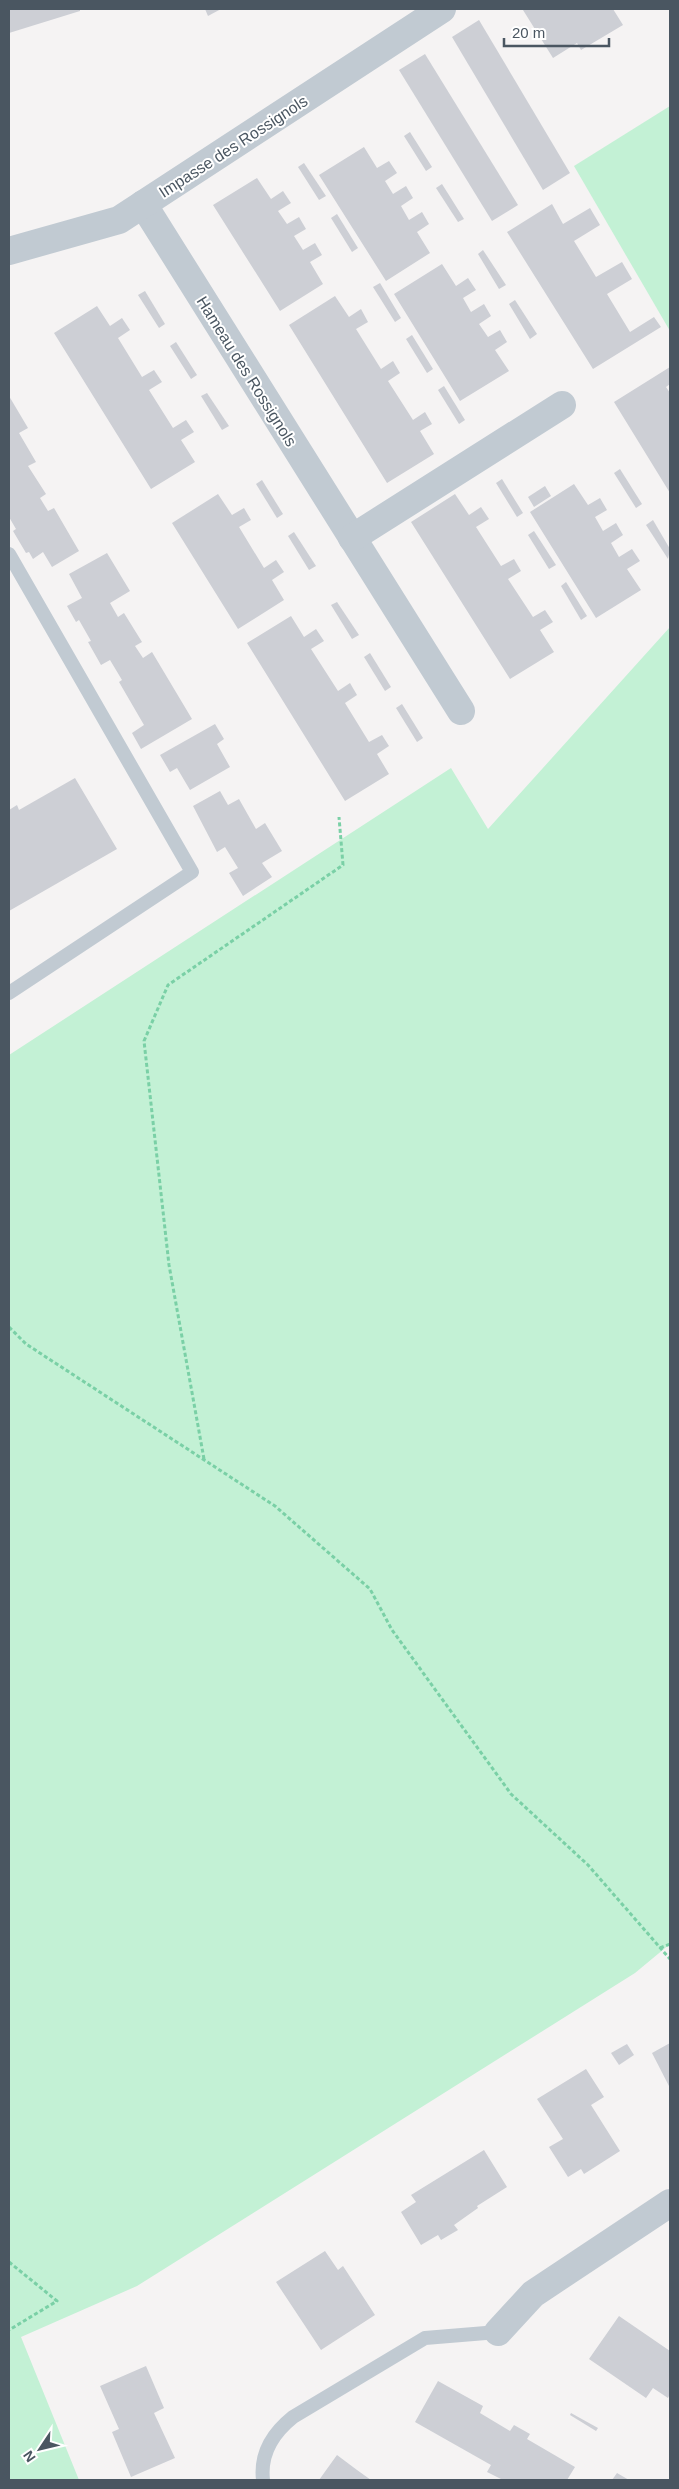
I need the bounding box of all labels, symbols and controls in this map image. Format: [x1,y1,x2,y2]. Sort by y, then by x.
scale bar [504,15,609,47]
text: 20 m [512,24,545,41]
street label: Impasse des Rossignols [156,92,311,201]
street label: Hameau des Rossignols [193,293,300,449]
north arrow [15,2424,65,2474]
text: N [20,2448,39,2465]

